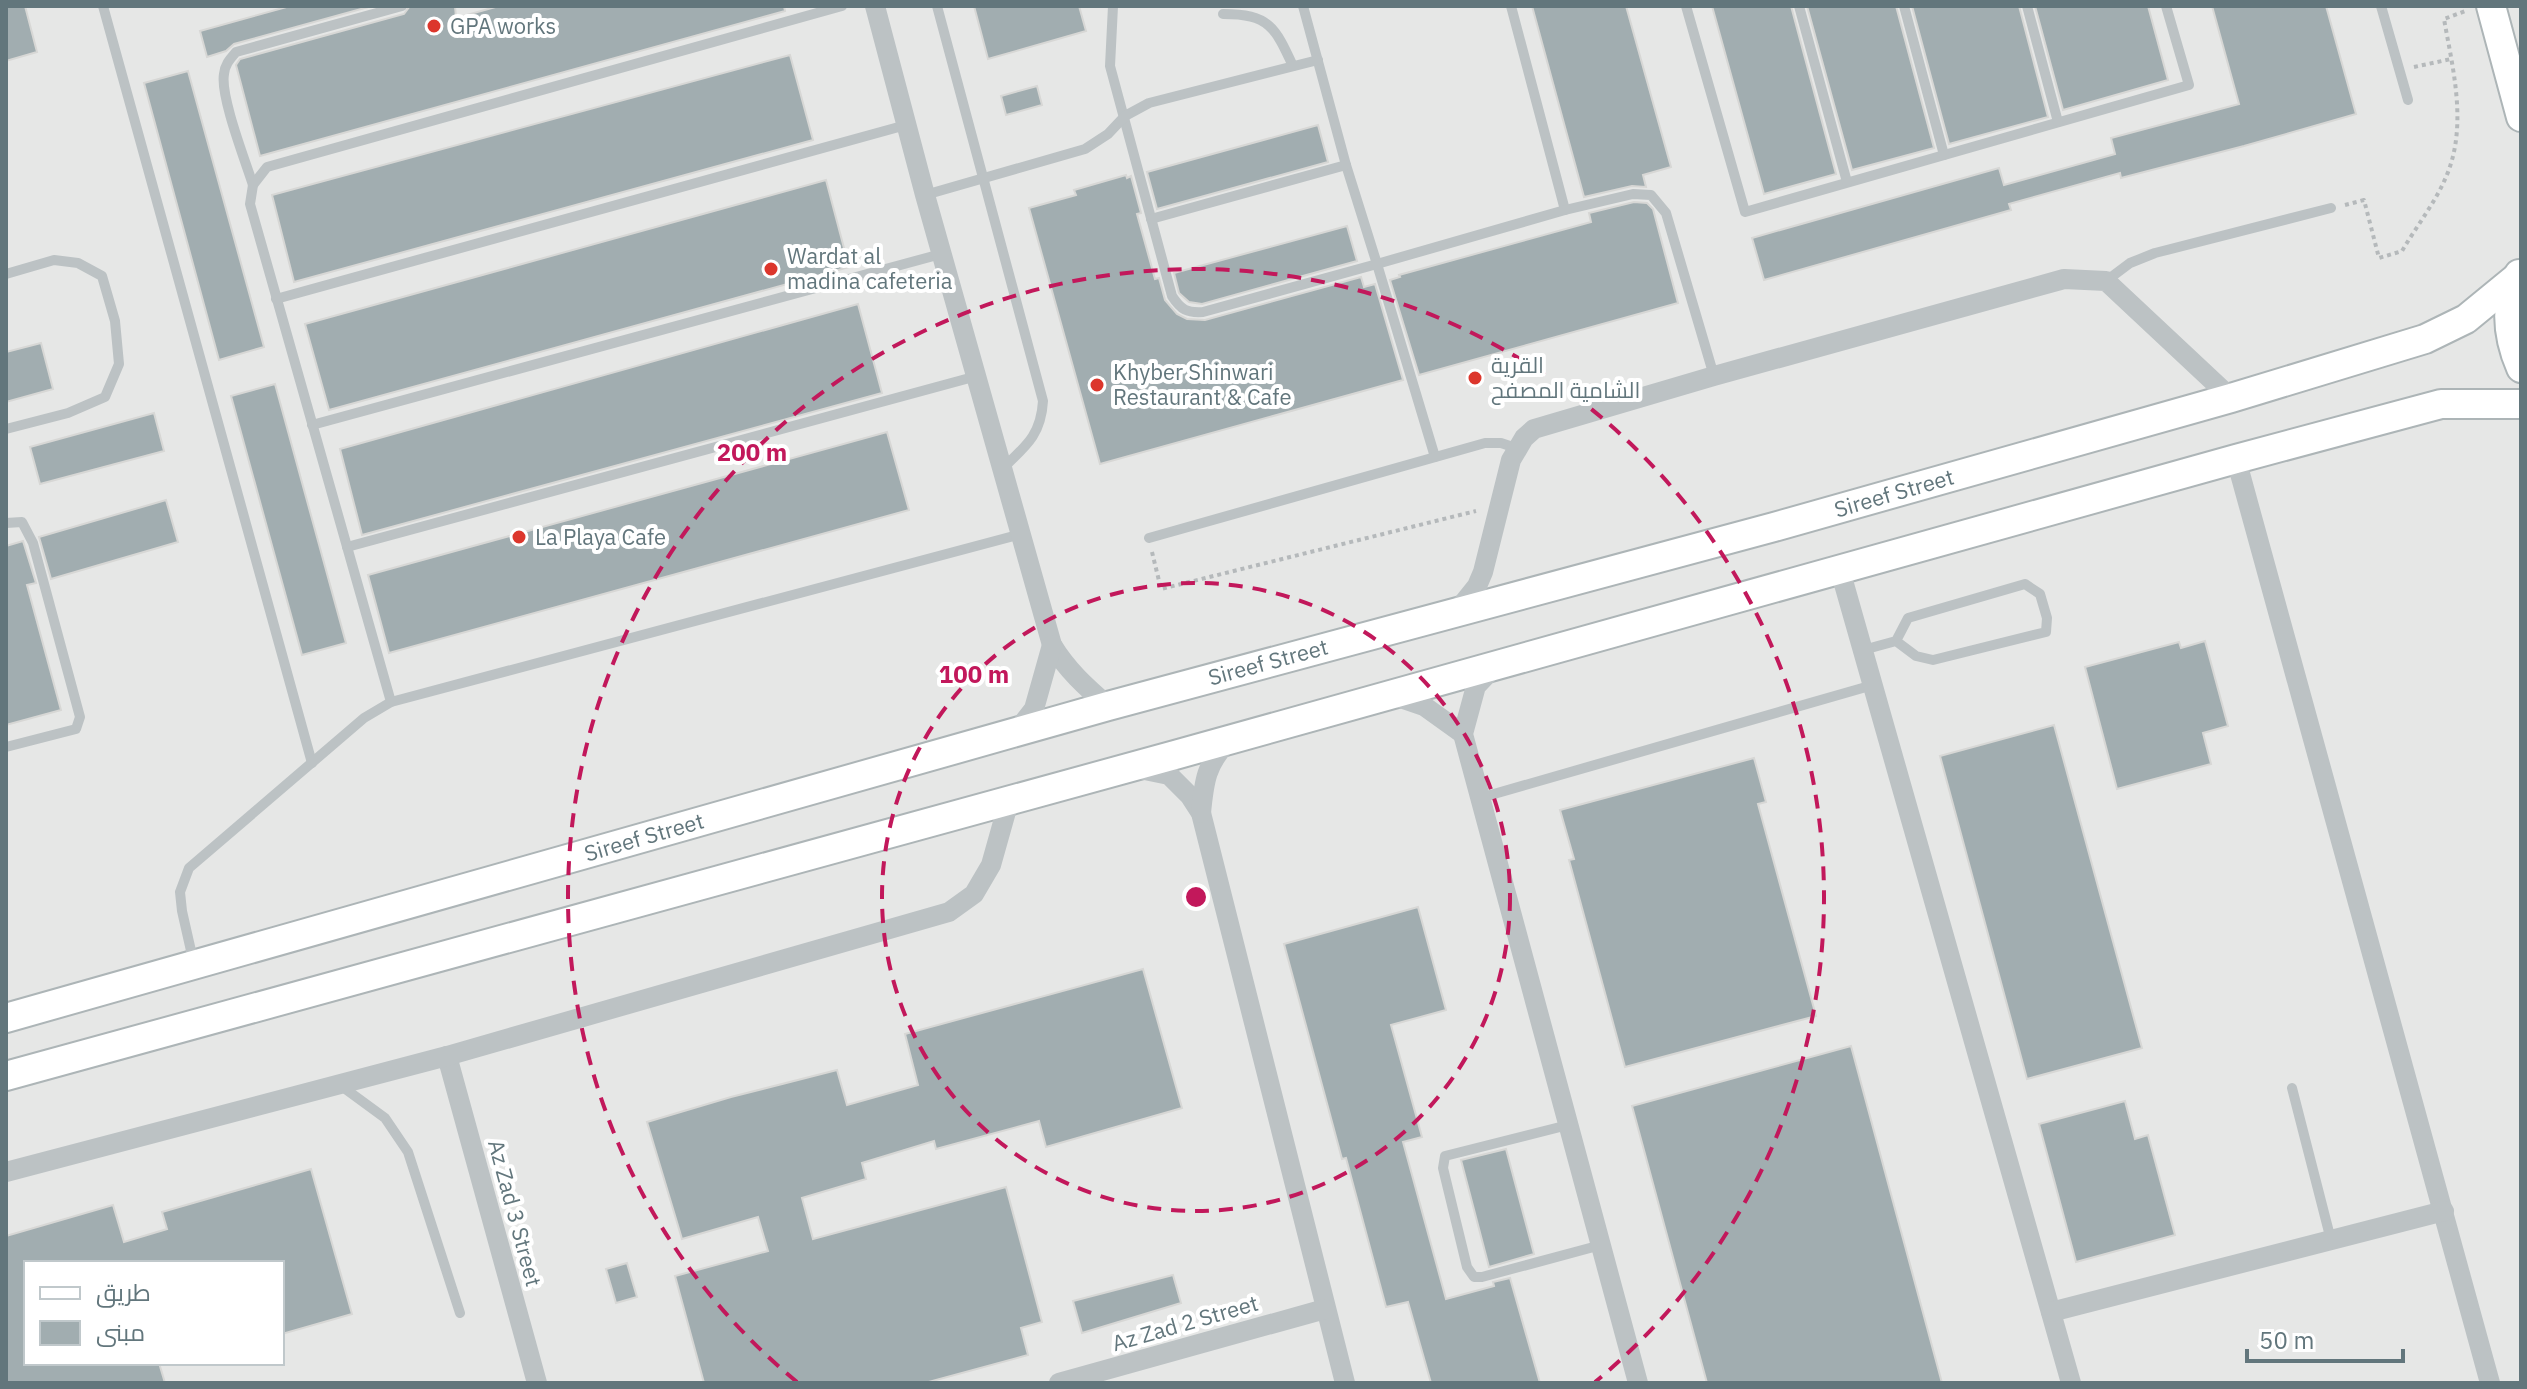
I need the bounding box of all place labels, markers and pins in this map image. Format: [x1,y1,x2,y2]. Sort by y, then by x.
place label: GPA works [450,11,556,40]
marker: GPA works [425,17,443,35]
place label: Wardat al madina cafeteria [787,241,953,295]
marker: Wardat al madina cafeteria [762,260,780,278]
place label: القرية الشامية المصفح [1491,350,1640,405]
place label: Khyber Shinwari Restaurant & Cafe [1113,357,1292,411]
marker: القرية الشامية المصفح [1466,369,1484,387]
marker: Khyber Shinwari Restaurant & Cafe [1088,376,1106,394]
place label: La Playa Cafe [535,522,666,551]
marker: La Playa Cafe [510,528,528,546]
centre of rings [1182,883,1210,911]

